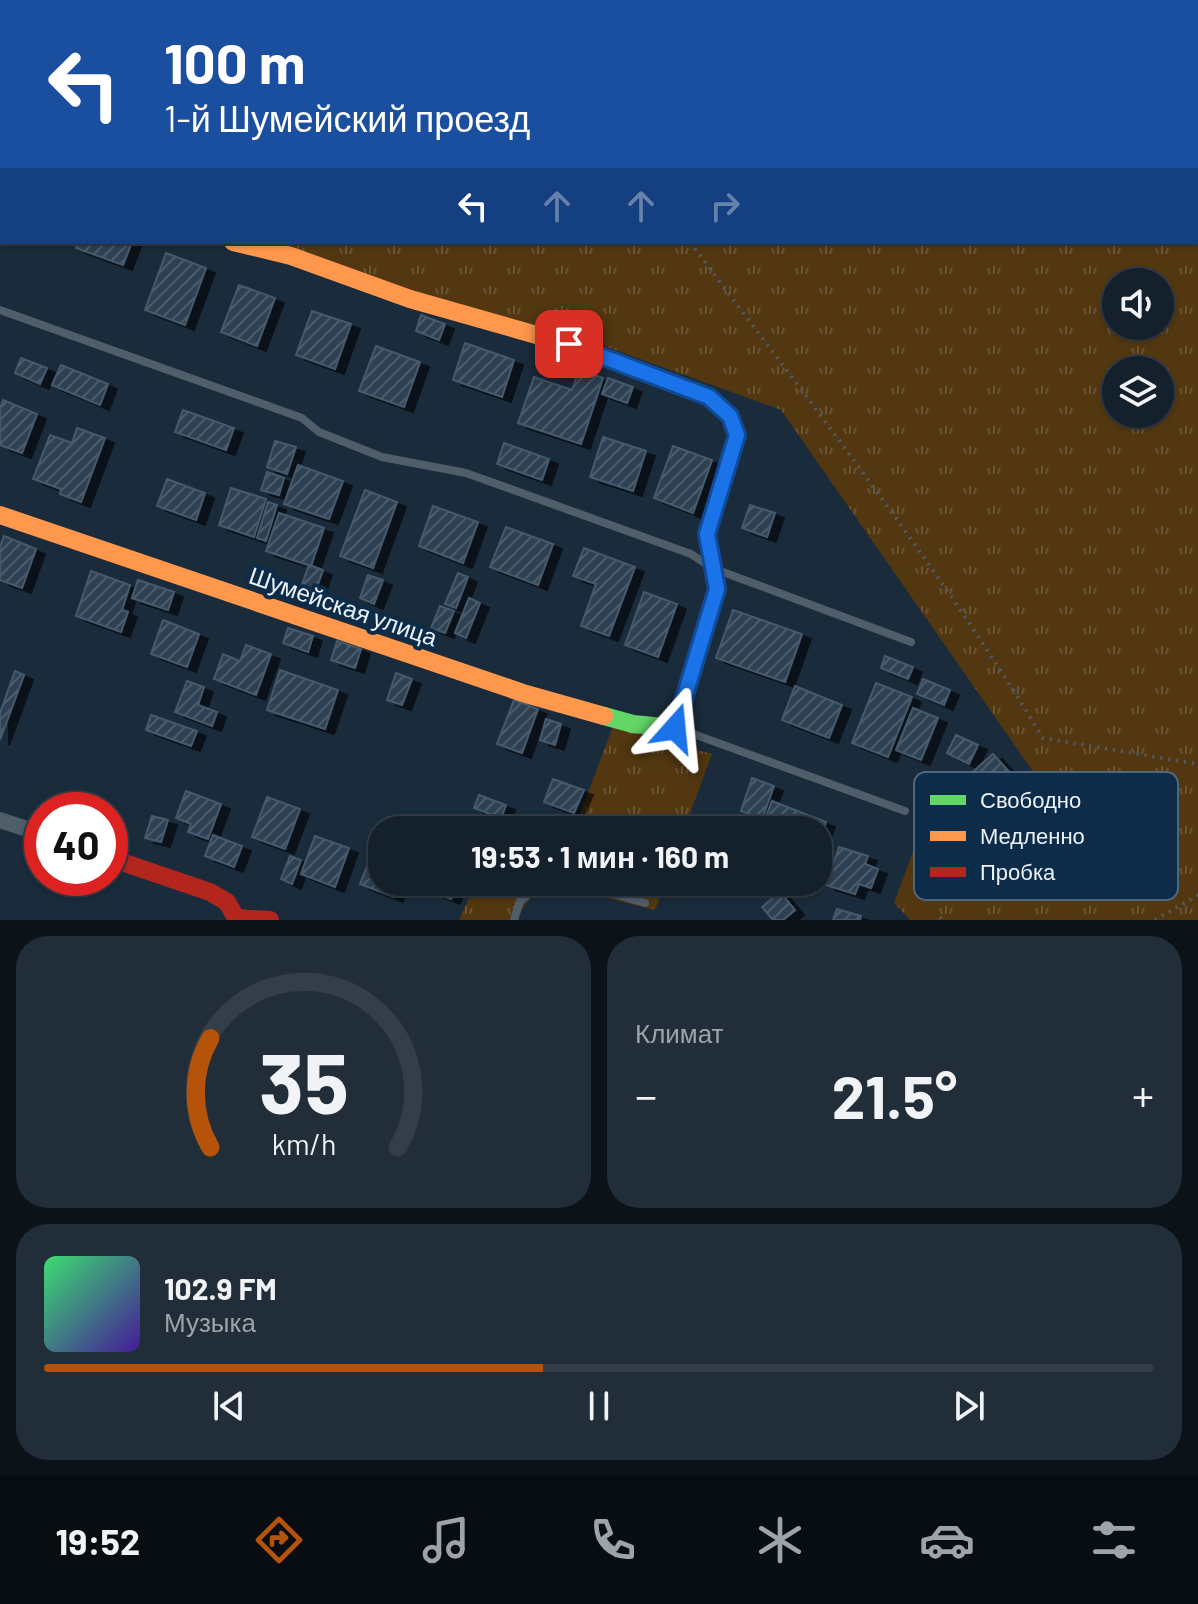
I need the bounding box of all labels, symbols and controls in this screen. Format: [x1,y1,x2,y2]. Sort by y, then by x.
text: 100 m [164,28,306,95]
icon: left [32,32,136,136]
text: 1-й Шумейский проезд [164,96,530,139]
icon: left [451,184,495,228]
icon: ahead [535,184,579,228]
icon: ahead [619,184,663,228]
icon: right [703,184,747,228]
map controls [1102,268,1174,428]
button: sound [1102,268,1174,340]
pin [535,310,603,378]
icon: arrive [547,322,591,366]
button: layers [1102,356,1174,428]
street label: Шумейская улица [246,560,442,652]
position arrow [633,686,717,770]
legend [914,772,1178,900]
text: Свободно [980,786,1081,813]
speed limit sign: 40 [24,792,128,896]
text: Медленно [980,822,1085,849]
text: 19:53 · 1 мин · 160 m [471,838,729,874]
text: Пробка [980,858,1056,885]
text: Климат [635,1017,724,1048]
text: 35 [259,1031,348,1131]
text: 21.5° [832,1059,957,1131]
text: − [635,1068,657,1121]
text: + [1132,1068,1154,1121]
text: km/h [271,1126,336,1161]
text: 102.9 FM [164,1270,277,1306]
text: Музыка [164,1306,256,1337]
icon: previous [207,1384,251,1428]
icon: pause [577,1384,621,1428]
icon: next [947,1384,991,1428]
icon: directions [251,1512,307,1568]
icon: music [418,1512,474,1568]
icon: phone [585,1512,641,1568]
icon: climate [752,1512,808,1568]
icon: car [919,1512,975,1568]
icon: filters [1086,1512,1142,1568]
text: 19:52 [56,1519,140,1562]

